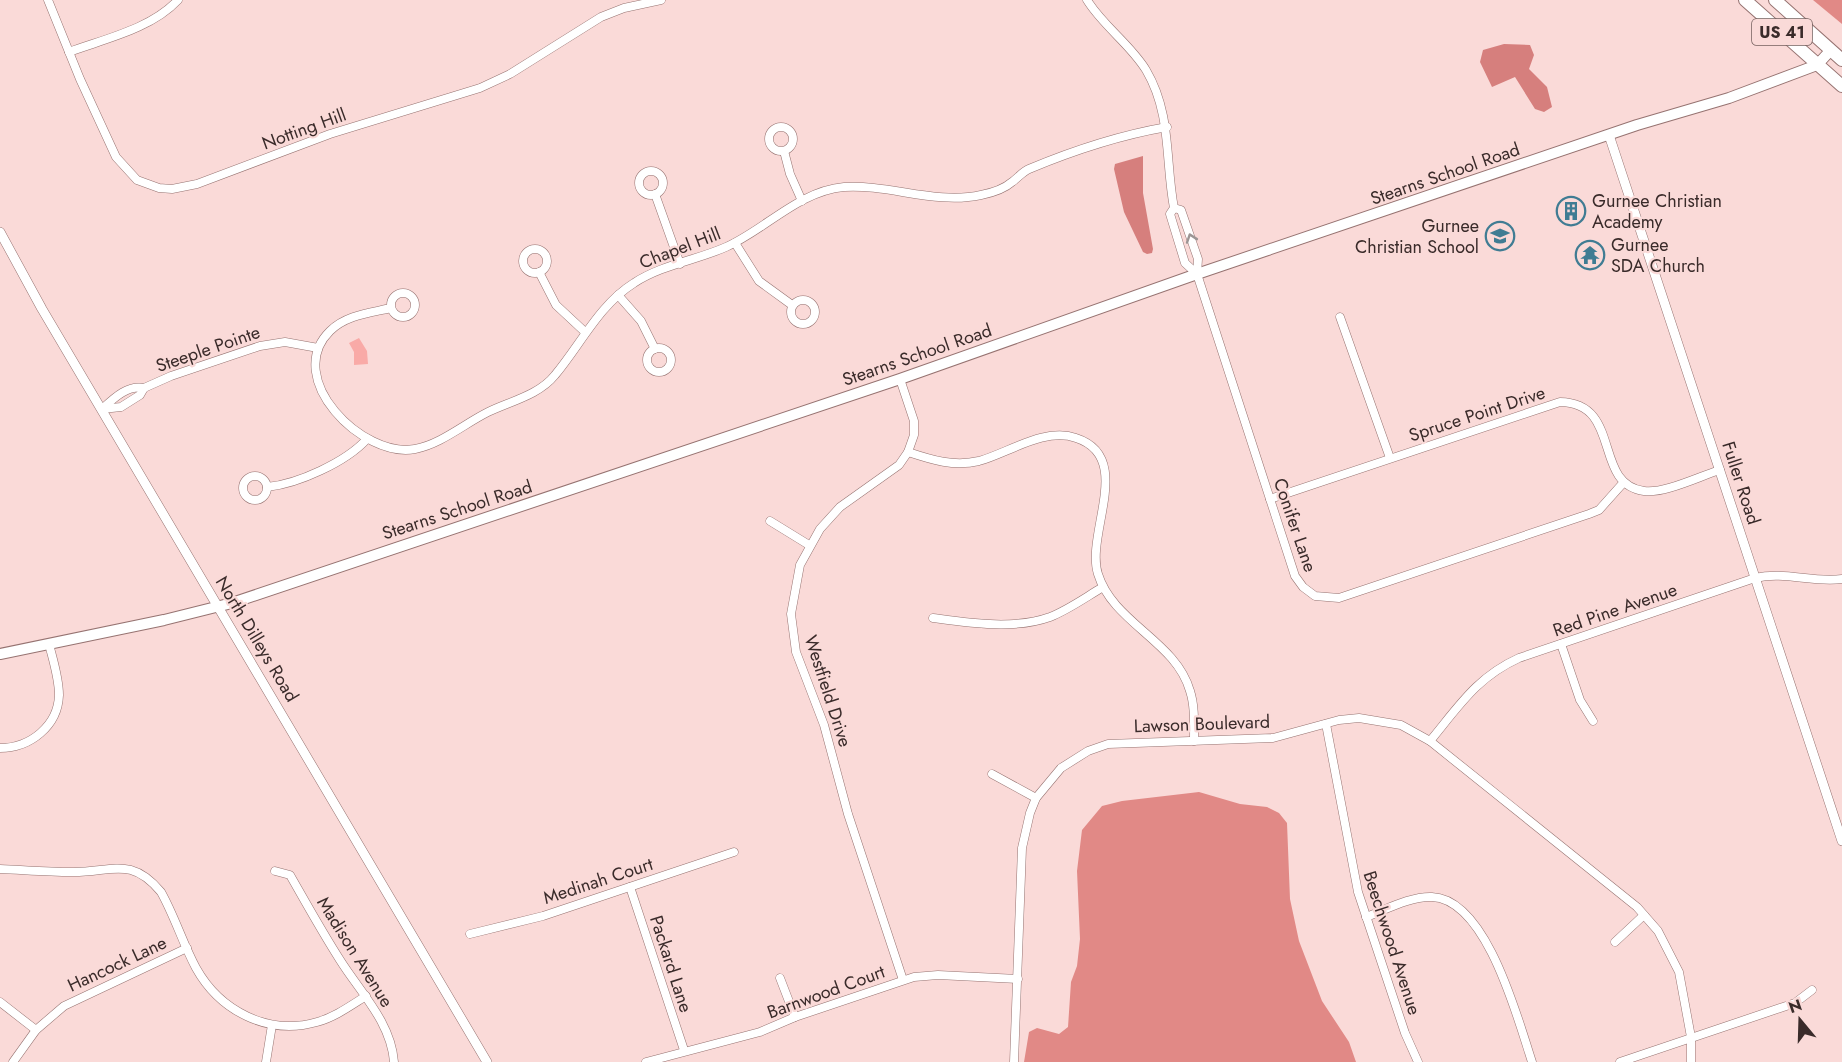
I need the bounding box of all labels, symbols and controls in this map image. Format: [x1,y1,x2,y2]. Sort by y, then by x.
road number: US 41 [1752,19,1812,45]
street label: Notting Hill [258,102,350,156]
street label: Stearns School Road [1367,136,1523,212]
place label: Gurnee Christian Academy [1592,188,1722,235]
building icon: Gurnee Christian Academy [1555,195,1587,227]
place label: Gurnee Christian School [1355,213,1479,260]
school or university icon: Gurnee Christian School [1484,220,1516,252]
street label: Chapel Hill [636,221,724,275]
place label: Gurnee SDA Church [1611,232,1705,279]
one-way arrow [1185,233,1198,244]
temple icon: Gurnee SDA Church [1574,239,1606,271]
street label: Stearns School Road [839,317,995,393]
street label: Steeple Pointe [152,319,264,379]
street label: Spruce Point Drive [1405,380,1549,448]
street label: Fuller Road [1715,438,1767,528]
street label: Stearns School Road [379,473,535,547]
street label: Conifer Lane [1267,475,1323,575]
street label: North Dilleys Road [209,571,305,707]
street label: Red Pine Avenue [1549,577,1681,643]
street label: Westfield Drive [798,632,858,750]
street label: Lawson Boulevard [1133,709,1271,739]
street label: Medinah Court [540,851,657,911]
street label: Beechwood Avenue [1356,868,1428,1018]
street label: Madison Avenue [311,892,399,1012]
street label: Packard Lane [643,912,699,1016]
street label: Hancock Lane [63,930,171,998]
street label: Barnwood Court [763,958,889,1025]
north arrow [1770,990,1830,1050]
text: N [1786,993,1805,1019]

